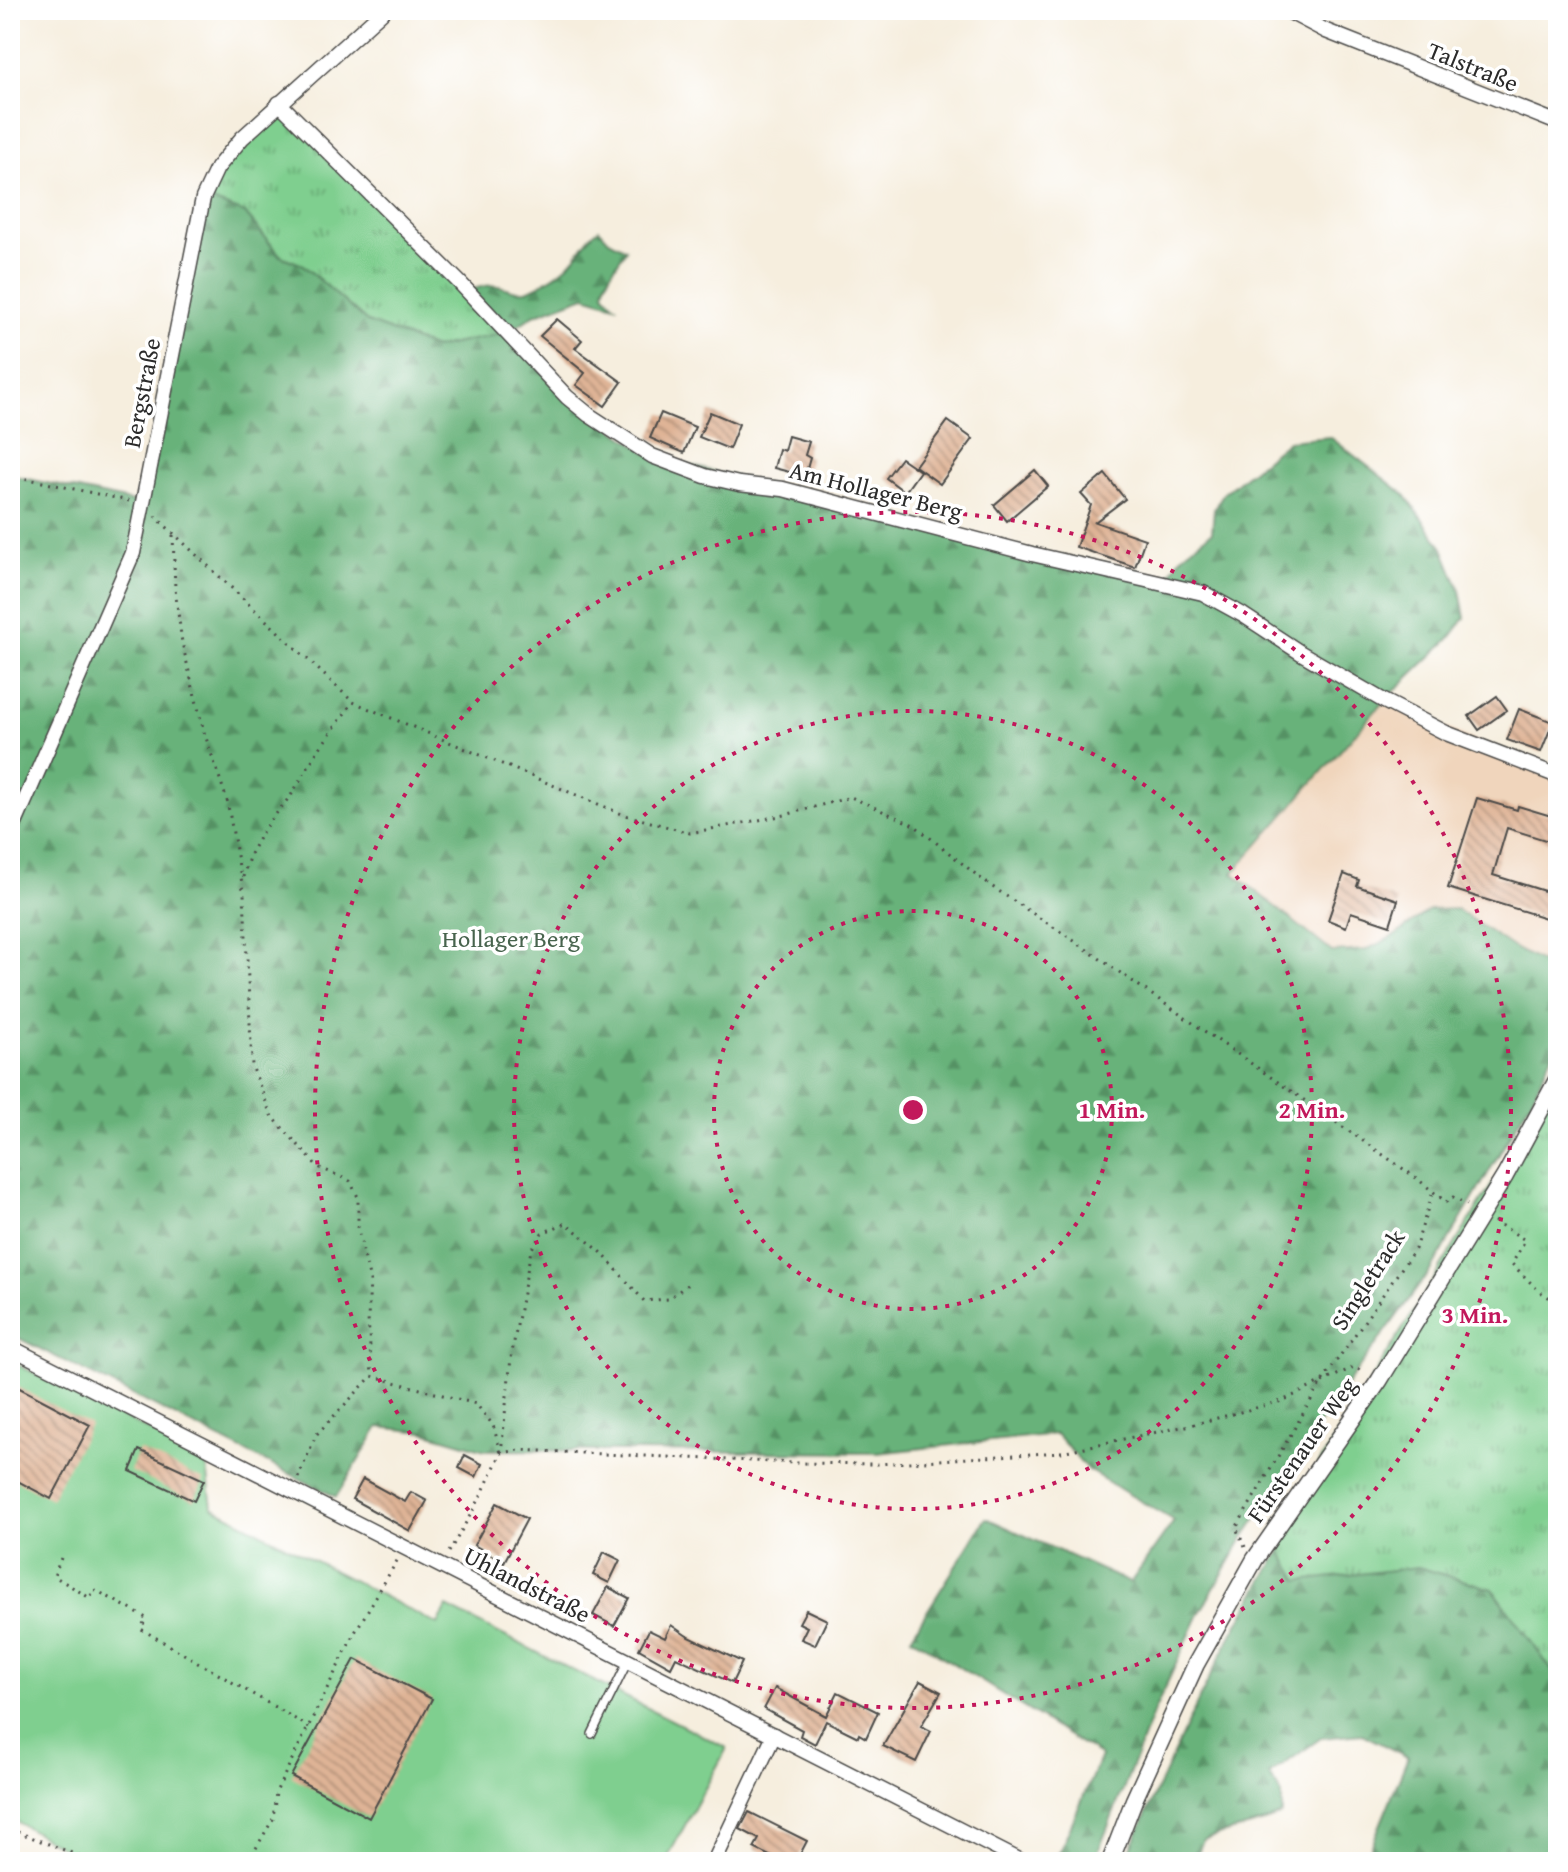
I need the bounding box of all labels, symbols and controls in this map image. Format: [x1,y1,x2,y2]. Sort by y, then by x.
street label: Talstraße [1423,33,1524,101]
street label: Bergstraße [114,335,169,451]
street label: Am Hollager Berg [786,452,967,529]
park label: Hollager Berg [442,921,580,956]
text: 1 Min. [1079,1092,1145,1127]
text: 2 Min. [1279,1092,1345,1127]
centre of rings [899,1096,927,1124]
street label: Singletrack [1322,1222,1414,1337]
text: 3 Min. [1442,1297,1508,1332]
street label: Fürstenauer Weg [1238,1370,1365,1530]
street label: Uhlandstraße [458,1538,597,1631]

